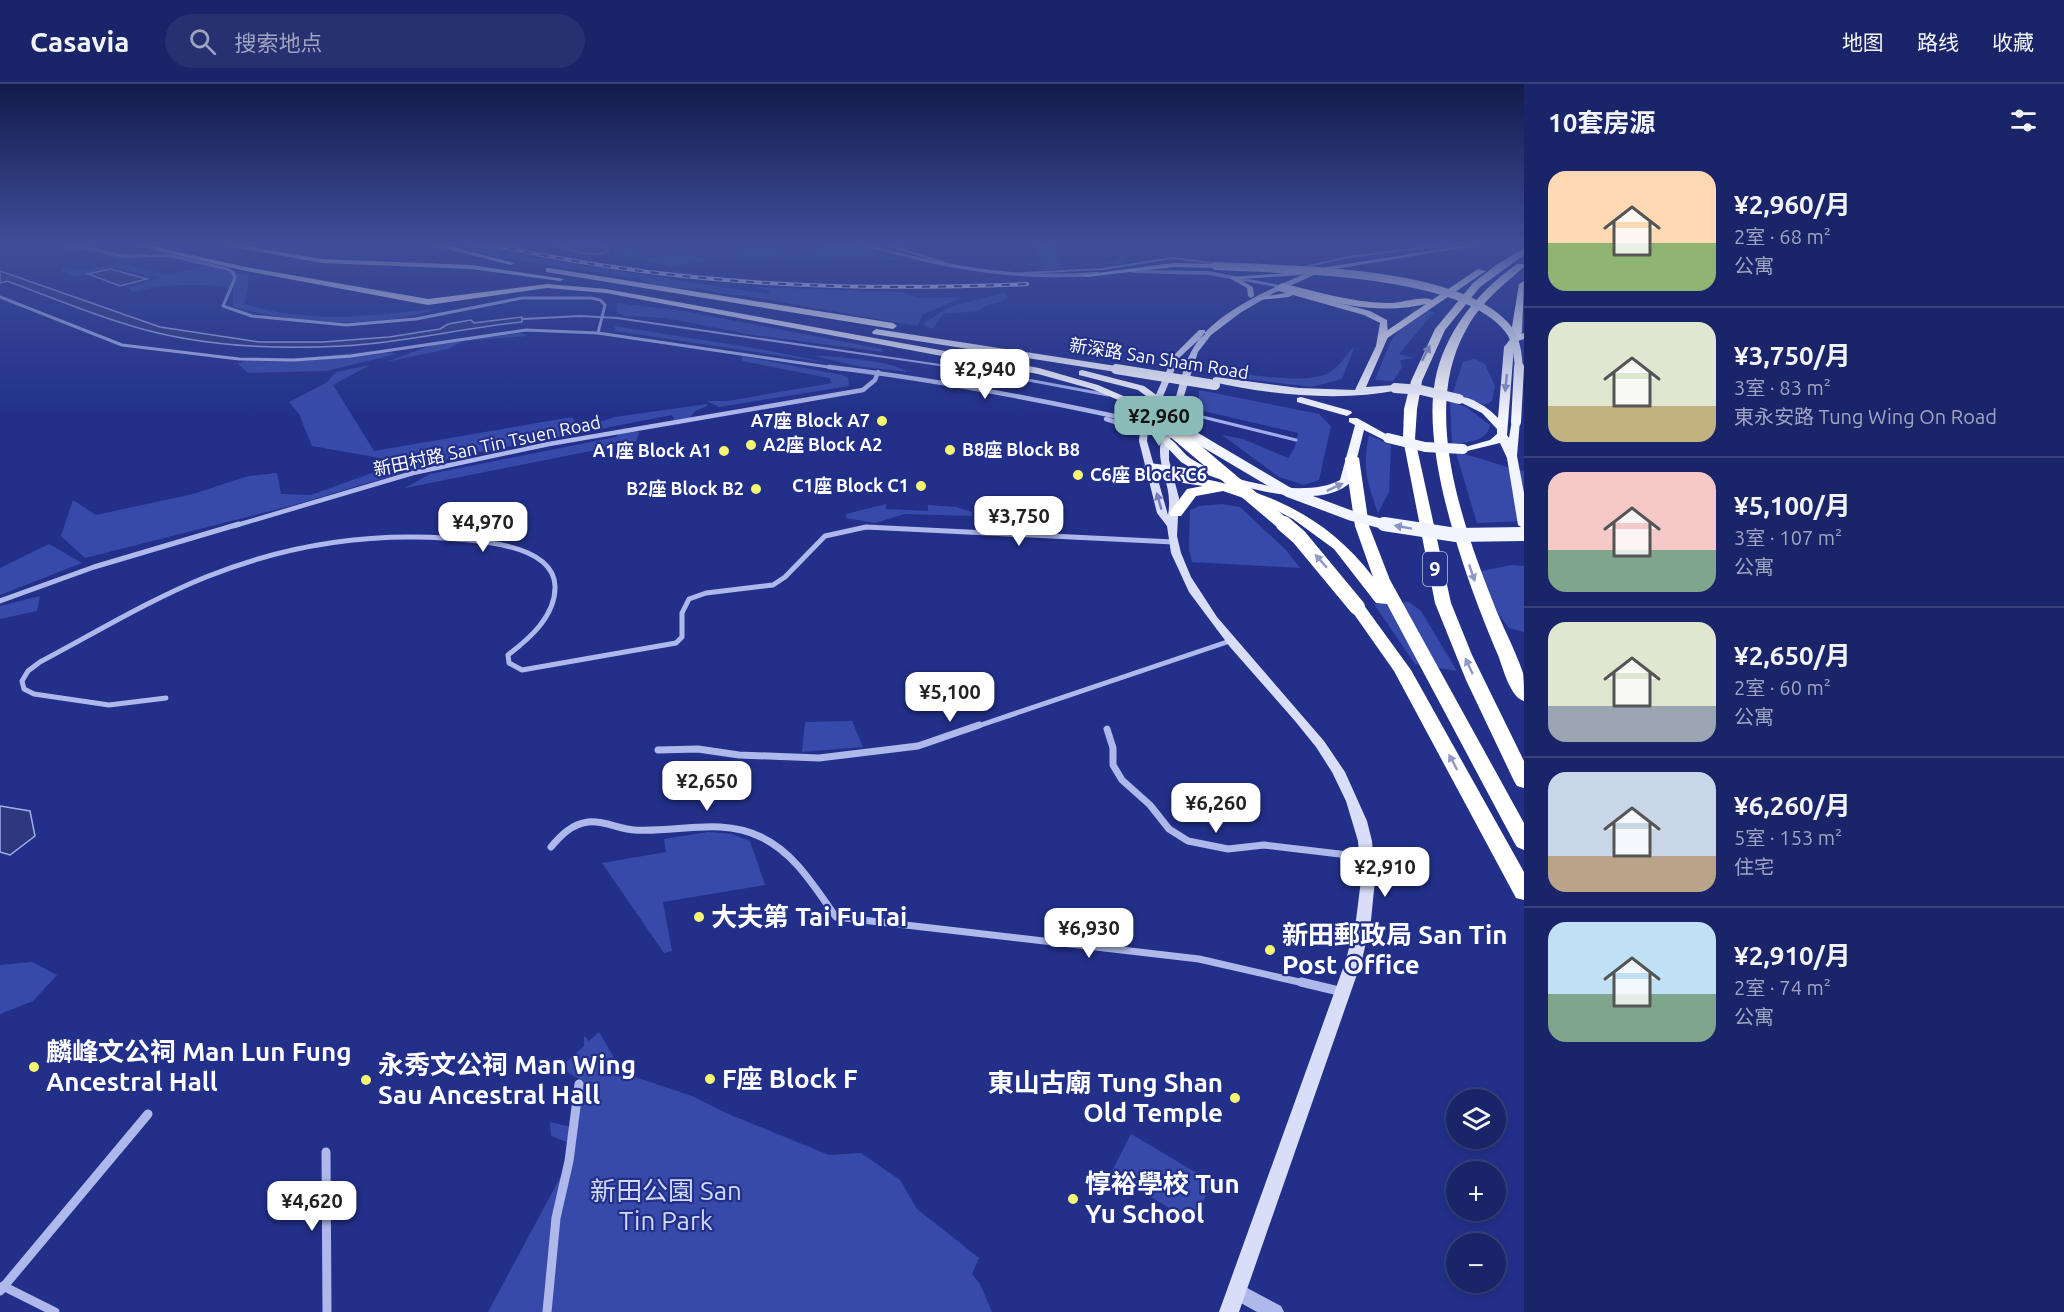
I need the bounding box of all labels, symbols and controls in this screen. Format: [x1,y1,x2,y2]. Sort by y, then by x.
search box [165,14,585,68]
icon: search [186,25,219,58]
text: Casavia [30,26,129,57]
text: 搜索地点 [234,30,322,55]
text: 地图 [1842,30,1884,54]
text: 路线 [1917,30,1959,54]
text: 收藏 [1992,30,2034,54]
icon: filters [2007,104,2040,137]
text: 10套房源 [1548,108,1655,137]
text: ¥2,960/月 [1734,190,1851,219]
icon: home [1596,195,1668,267]
text: 2室 · 68 m² [1734,225,1831,248]
text: 公寓 [1734,254,1774,277]
street label: 新深路 San Sham Road [1068,334,1250,382]
text: ¥3,750/月 [1734,341,1851,370]
one-way arrow [1421,345,1431,362]
icon: home [1596,346,1668,418]
pin: ¥2,940 [936,349,1034,400]
text: ¥2,940 [954,357,1016,380]
one-way arrow [1501,373,1511,392]
text: 3室 · 83 m² [1734,376,1831,399]
pin: ¥2,960 [1110,396,1208,447]
text: ¥2,960 [1128,404,1190,427]
text: 東永安路 Tung Wing On Road [1734,405,1997,428]
place label: A7座 Block A7 [751,410,870,430]
street label: 新田村路 San Tin Tsuen Road [371,411,602,479]
marker: A7座 Block A7 [875,414,889,428]
place label: A2座 Block A2 [763,434,882,454]
marker: A2座 Block A2 [744,438,758,452]
place label: B8座 Block B8 [962,439,1080,459]
place label: A1座 Block A1 [593,440,712,460]
marker: B8座 Block B8 [943,443,957,457]
marker: A1座 Block A1 [717,444,731,458]
place label: C6座 Block C6 [1090,464,1207,484]
marker: C6座 Block C6 [1071,468,1085,482]
place label: C1座 Block C1 [792,475,909,495]
place label: B2座 Block B2 [626,478,744,498]
marker: C1座 Block C1 [914,479,928,493]
marker: B2座 Block B2 [749,482,763,496]
one-way arrow [1327,482,1345,492]
text: ¥5,100/月 [1734,491,1851,520]
one-way arrow [1154,492,1163,510]
pin: ¥3,750 [970,496,1068,547]
icon: home [1596,496,1668,568]
pin: ¥4,970 [434,502,532,553]
text: ¥3,750 [988,504,1050,527]
text: ¥4,970 [452,510,514,533]
one-way arrow [1393,522,1412,531]
text: 3室 · 107 m² [1734,526,1842,549]
road number: 9 [1423,552,1447,586]
one-way arrow [1314,553,1328,568]
text: 公寓 [1734,555,1774,578]
one-way arrow [1468,564,1478,582]
text: ¥2,650/月 [1734,641,1851,670]
icon: home [1596,646,1668,718]
one-way arrow [1465,658,1474,675]
pin: ¥5,100 [901,672,999,723]
text: 2室 · 60 m² [1734,676,1831,699]
text: ¥5,100 [919,680,981,703]
text: 公寓 [1734,705,1774,728]
one-way arrow [1448,754,1458,771]
pin: ¥2,650 [658,761,756,812]
text: ¥2,650 [676,769,738,792]
pin: ¥6,260 [1167,783,1265,834]
text: ¥6,260 [1185,791,1247,814]
text: ¥6,260/月 [1734,791,1851,820]
icon: home [1596,796,1668,868]
text: 5室 · 153 m² [1734,826,1842,849]
pin: ¥2,910 [1336,847,1434,898]
text: ¥2,910 [1354,855,1416,878]
text: 住宅 [1734,855,1774,878]
place label: 大夫第 Tai Fu Tai [711,902,907,931]
pin: ¥6,930 [1040,908,1138,959]
marker: 大夫第 Tai Fu Tai [692,910,706,924]
text: ¥6,930 [1058,916,1120,939]
place label: 新田郵政局 San Tin Post Office [1282,920,1507,979]
text: ¥2,910/月 [1734,941,1851,970]
marker: 新田郵政局 San Tin Post Office [1263,943,1277,957]
icon: home [1596,946,1668,1018]
text: 2室 · 74 m² [1734,976,1831,999]
text: 公寓 [1734,1005,1774,1028]
place label: 麟峰文公祠 Man Lun Fung Ancestral Hall [46,1037,352,1096]
place label: 永秀文公祠 Man Wing Sau Ancestral Hall [378,1050,636,1109]
marker: 麟峰文公祠 Man Lun Fung Ancestral Hall [27,1060,41,1074]
place label: F座 Block F [722,1064,858,1093]
place label: 東山古廟 Tung Shan Old Temple [988,1068,1223,1127]
marker: F座 Block F [703,1072,717,1086]
marker: 永秀文公祠 Man Wing Sau Ancestral Hall [359,1073,373,1087]
map controls [1446,1089,1506,1293]
button: layers [1446,1089,1506,1149]
marker: 東山古廟 Tung Shan Old Temple [1228,1091,1242,1105]
button: + [1446,1161,1506,1221]
place label: 惇裕學校 Tun Yu School [1085,1169,1240,1228]
park label: 新田公園 San Tin Park [590,1176,742,1235]
pin: ¥4,620 [263,1181,361,1232]
text: ¥4,620 [281,1189,343,1212]
marker: 惇裕學校 Tun Yu School [1066,1192,1080,1206]
button: − [1446,1233,1506,1293]

